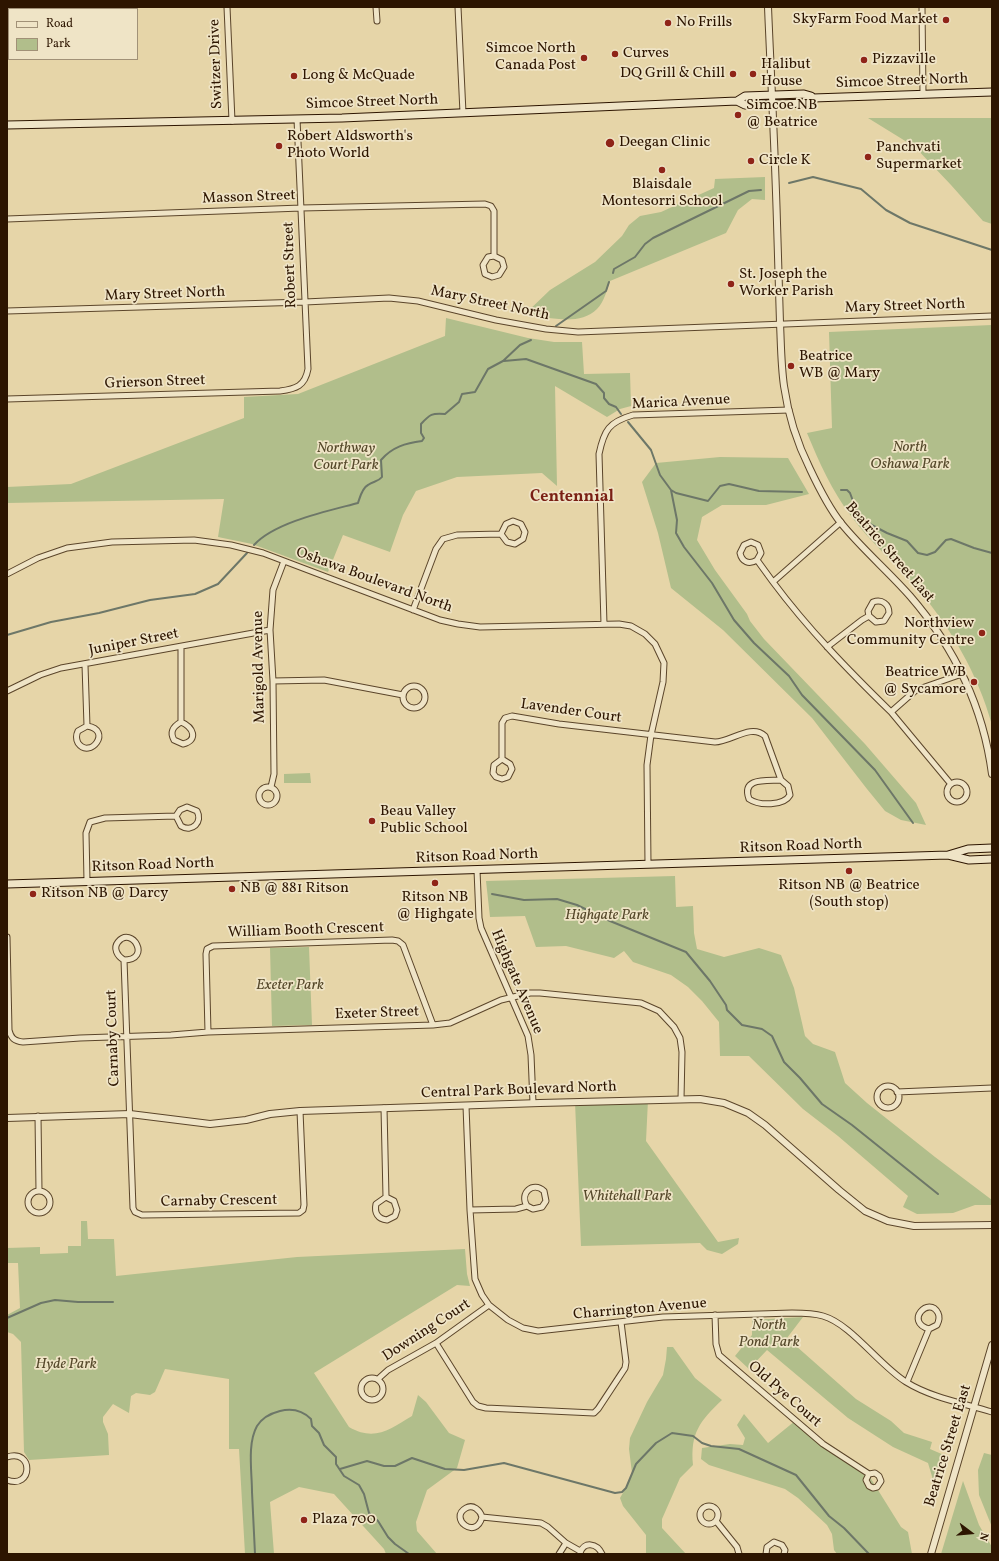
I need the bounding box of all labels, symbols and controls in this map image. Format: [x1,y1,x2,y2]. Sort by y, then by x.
legend [8,8,138,60]
place label: SkyFarm Food Market [793,11,938,29]
place label: No Frills [676,14,732,32]
marker: SkyFarm Food Market [941,15,951,25]
text: Road [46,16,73,32]
marker: No Frills [663,18,673,28]
street label: Switzer Drive [206,19,228,109]
text: Park [46,36,71,52]
place label: Simcoe North Canada Post [486,40,576,75]
place label: Curves [623,45,669,63]
marker: Curves [610,49,620,59]
place label: Pizzaville [872,51,936,69]
marker: Simcoe North Canada Post [579,53,589,63]
marker: Pizzaville [859,55,869,65]
place label: Halibut House [761,56,811,91]
place label: DQ Grill & Chill [620,65,725,83]
place label: Long & McQuade [302,67,415,85]
marker: DQ Grill & Chill [728,69,738,79]
marker: Halibut House [748,69,758,79]
marker: Long & McQuade [289,71,299,81]
street label: Simcoe Street North [835,71,969,93]
street label: Simcoe Street North [305,92,439,114]
place label: Simcoe NB @ Beatrice [746,97,818,132]
marker: Simcoe NB @ Beatrice [733,110,743,120]
place label: Robert Aldsworth's Photo World [287,128,413,163]
place label: Deegan Clinic [619,134,710,152]
marker: Deegan Clinic [604,137,616,149]
place label: Panchvati Supermarket [876,139,962,174]
marker: Robert Aldsworth's Photo World [274,141,284,151]
place label: Circle K [759,152,811,170]
marker: Panchvati Supermarket [863,152,873,162]
marker: Circle K [746,156,756,166]
marker: Blaisdale Montesorri School [657,165,667,175]
place label: Blaisdale Montesorri School [601,176,723,211]
street label: Masson Street [202,187,296,209]
street label: Robert Street [280,221,302,309]
place label: St. Joseph the Worker Parish [739,266,834,301]
marker: St. Joseph the Worker Parish [726,279,736,289]
street label: Mary Street North [429,283,551,325]
street label: Mary Street North [104,284,226,306]
street label: Mary Street North [844,296,966,318]
place label: Beatrice WB @ Mary [799,348,880,383]
marker: Beatrice WB @ Mary [786,361,796,371]
street label: Grierson Street [104,372,206,394]
street label: Marica Avenue [631,391,731,415]
park label: North Oshawa Park [870,439,950,474]
park label: Northway Court Park [313,440,379,475]
district label: Centennial [530,488,614,508]
street label: Beatrice Street East [841,499,937,607]
street label: Oshawa Boulevard North [293,544,455,618]
street label: Marigold Avenue [250,610,270,724]
place label: Northview Community Centre [847,615,974,650]
street label: Juniper Street [88,625,180,661]
marker: Northview Community Centre [977,628,987,638]
place label: Beatrice WB @ Sycamore [883,664,966,699]
marker: Beatrice WB @ Sycamore [969,677,979,687]
street label: Lavender Court [519,696,623,728]
place label: Beau Valley Public School [380,803,468,838]
marker: Beau Valley Public School [367,816,377,826]
street label: Ritson Road North [739,836,863,858]
street label: Ritson Road North [415,846,539,868]
street label: Ritson Road North [91,855,215,877]
marker: Ritson NB @ Beatrice (South stop) [844,866,854,876]
place label: Ritson NB @ Beatrice (South stop) [778,877,920,912]
marker: Ritson NB @ Highgate [430,878,440,888]
place label: NB @ 881 Ritson [240,880,349,898]
marker: NB @ 881 Ritson [227,884,237,894]
place label: Ritson NB @ Darcy [41,885,168,903]
marker: Ritson NB @ Darcy [28,889,38,899]
place label: Ritson NB @ Highgate [396,889,474,924]
park label: Highgate Park [565,907,649,925]
street label: William Booth Crescent [227,919,385,943]
street label: Highgate Avenue [486,927,546,1037]
park label: Exeter Park [256,977,324,995]
street label: Carnaby Court [103,989,125,1087]
street label: Exeter Street [334,1004,420,1024]
street label: Central Park Boulevard North [421,1079,617,1103]
park label: Whitehall Park [582,1188,672,1206]
street label: Carnaby Crescent [160,1192,278,1212]
street label: Charrington Avenue [572,1295,708,1325]
street label: Downing Court [380,1296,474,1366]
park label: North Pond Park [738,1317,800,1352]
park label: Hyde Park [35,1356,97,1374]
street label: Old Pye Court [744,1358,824,1432]
street label: Beatrice Street East [922,1383,976,1509]
place label: Plaza 700 [312,1511,376,1529]
north arrow [951,1513,991,1553]
marker: Plaza 700 [299,1515,309,1525]
text: N [975,1531,991,1542]

